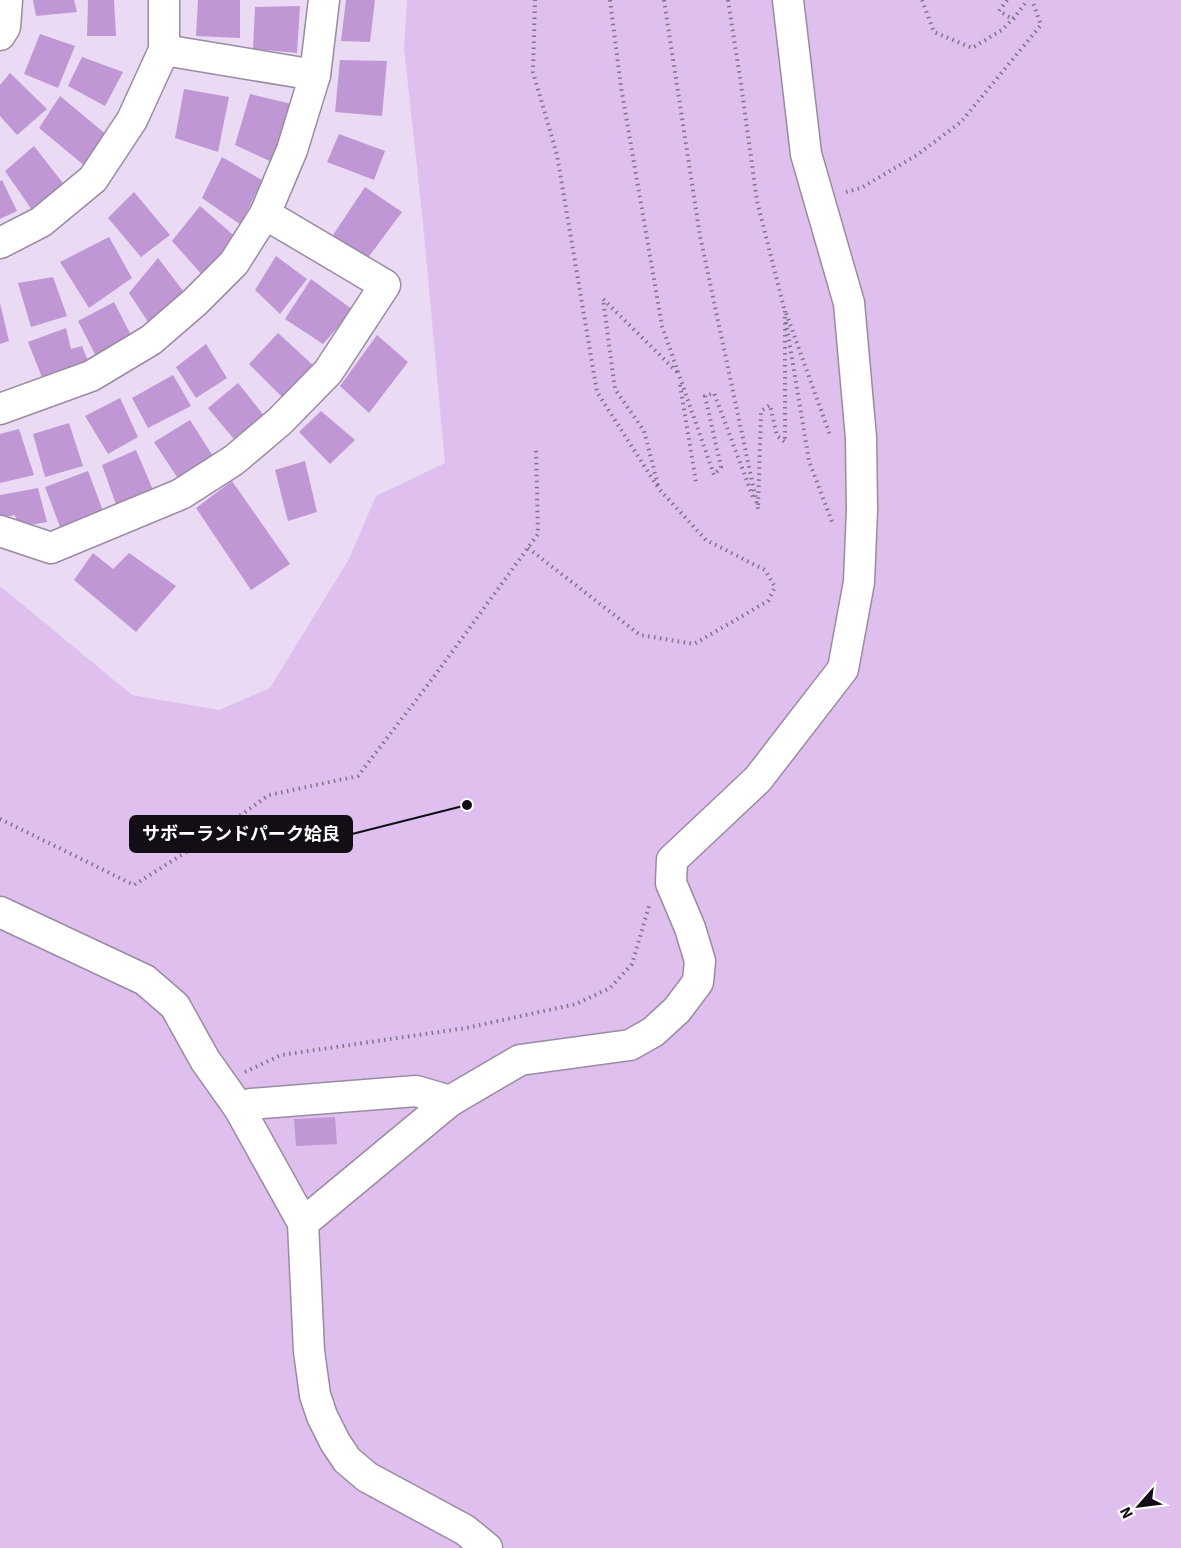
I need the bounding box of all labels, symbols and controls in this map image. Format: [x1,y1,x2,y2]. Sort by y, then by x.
callout: サボーランドパーク姶良 [130,816,352,852]
text: サボーランドパーク姶良 [142,822,340,847]
north arrow [1109,1476,1169,1536]
text: N [1114,1503,1139,1522]

